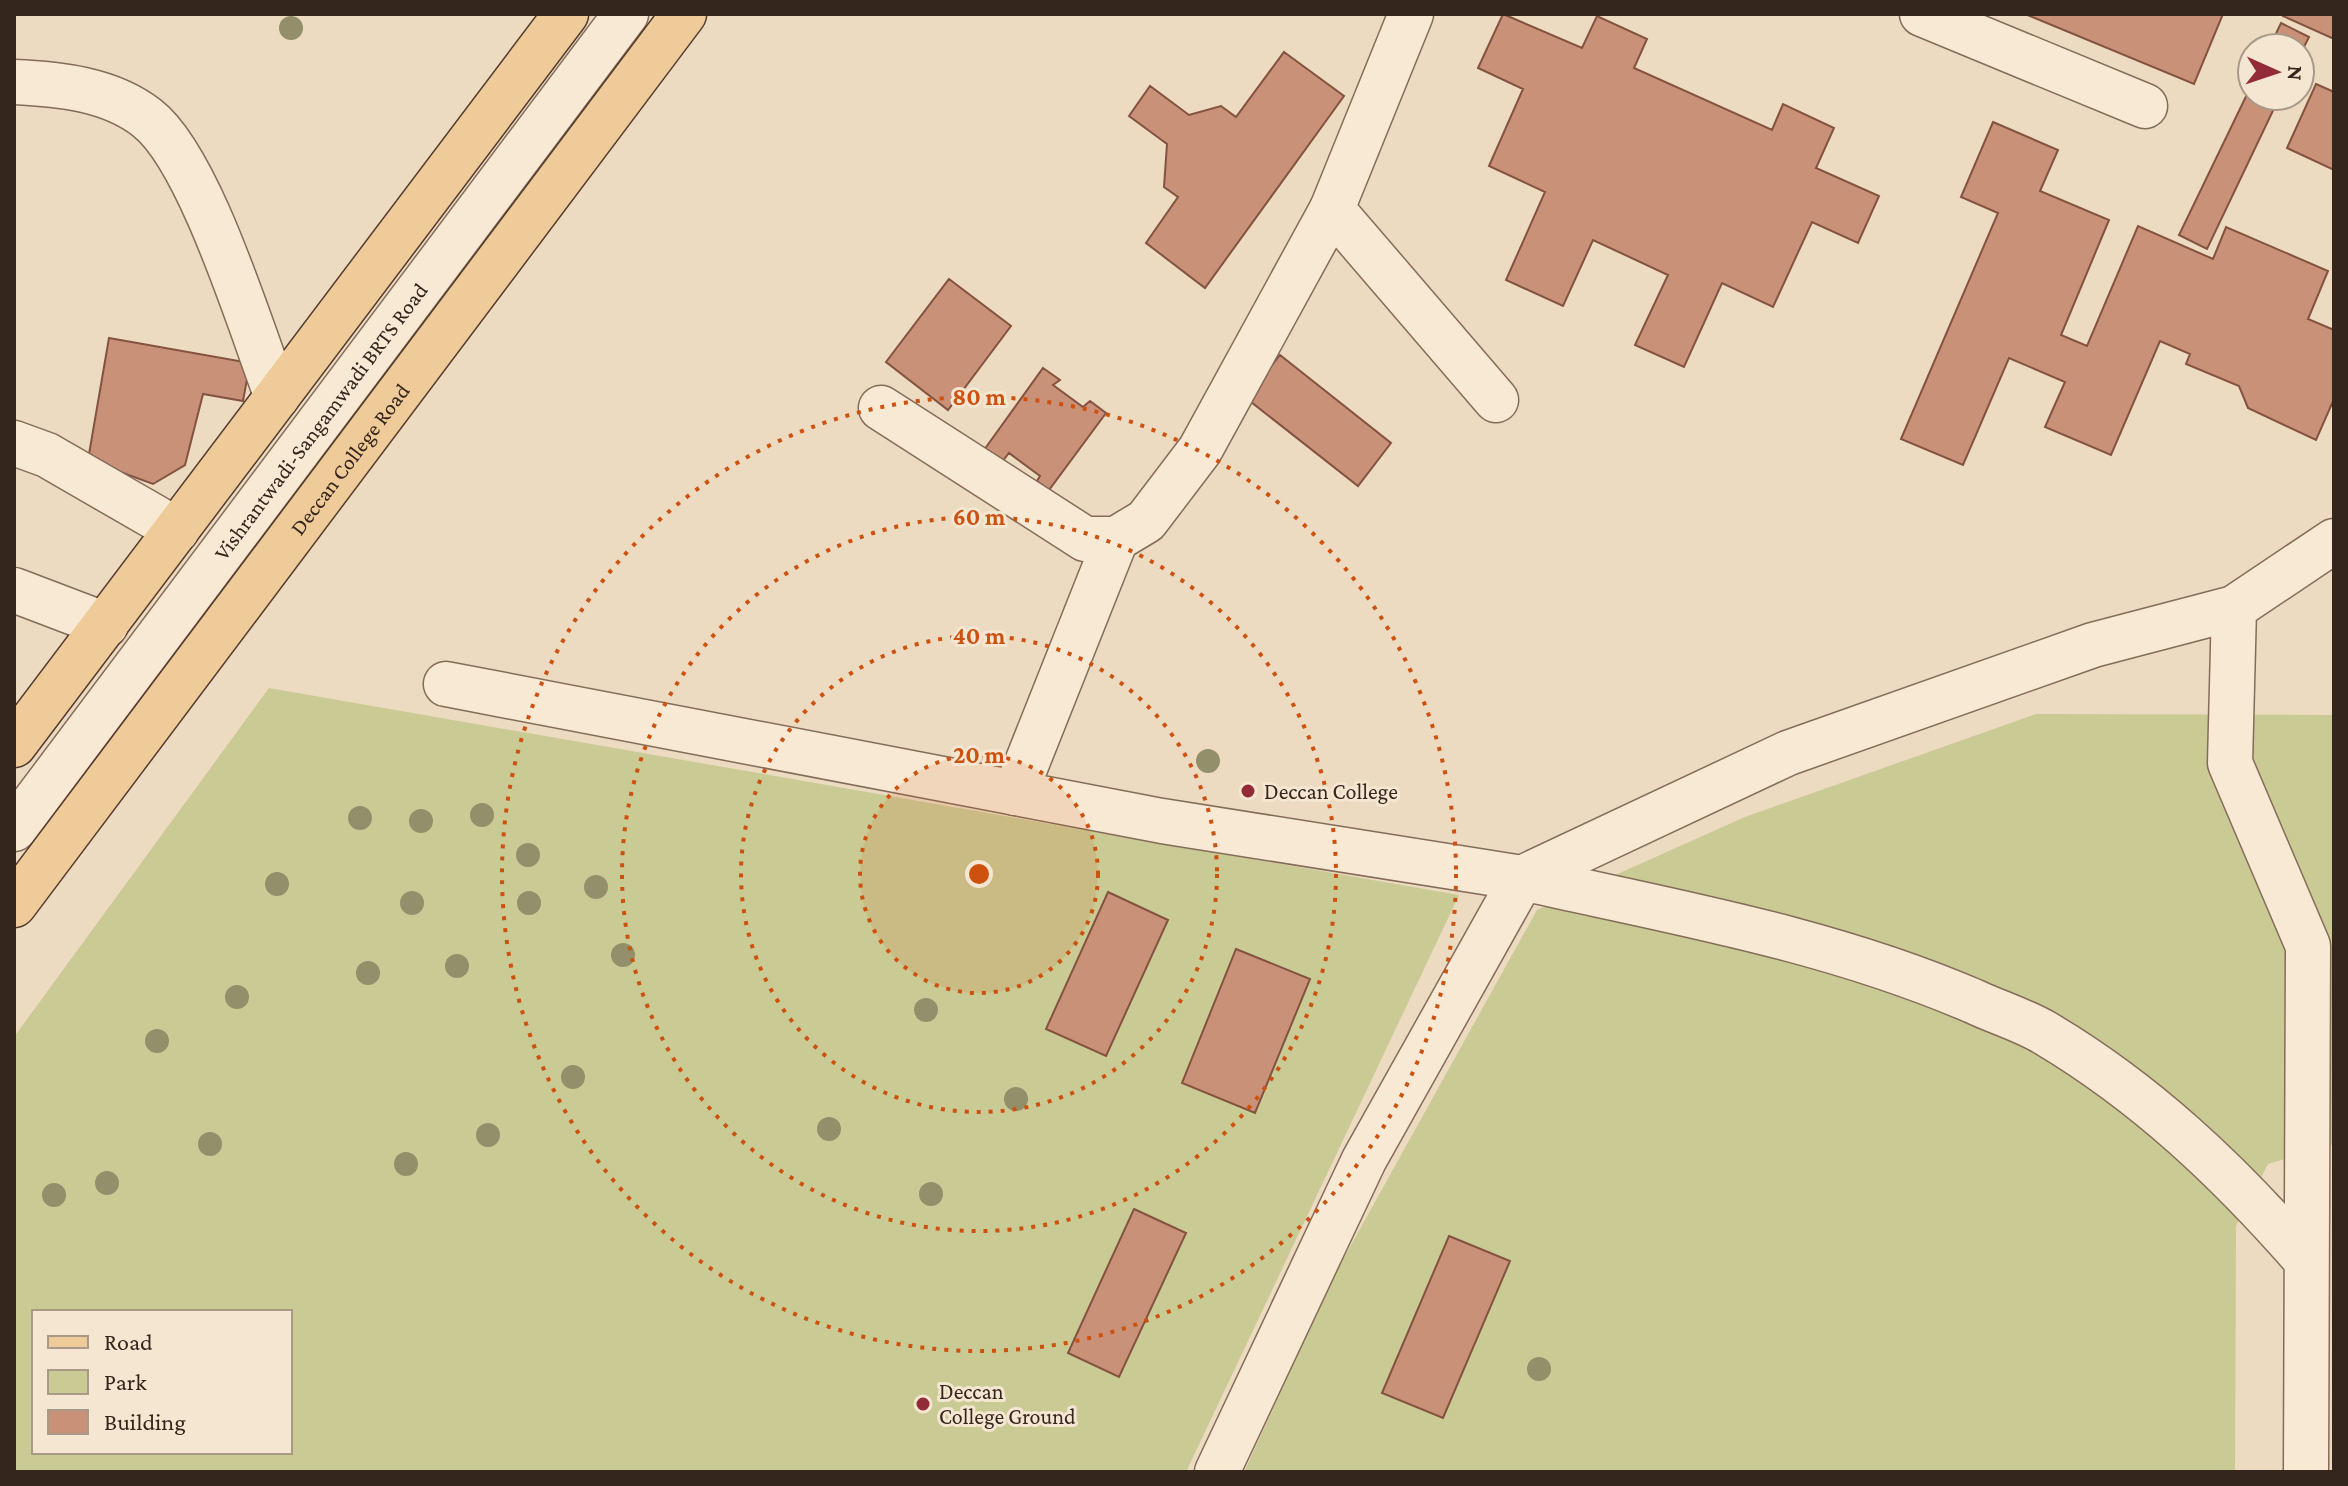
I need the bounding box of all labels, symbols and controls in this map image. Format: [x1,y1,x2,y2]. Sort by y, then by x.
north arrow [2236,32,2316,112]
text: N [2283,65,2308,81]
street label: Vishrantwadi-Sangamwadi BRTS Road [209,278,433,565]
street label: Deccan College Road [285,378,415,540]
text: 80 m [952,383,1006,410]
text: 60 m [953,503,1006,530]
text: 40 m [953,622,1006,649]
text: 20 m [953,741,1006,768]
place label: Deccan College [1264,779,1398,804]
marker: Deccan College [1239,782,1257,800]
centre of rings [965,860,993,888]
legend [32,1310,292,1454]
text: Road [104,1328,153,1355]
text: Park [104,1368,147,1395]
place label: Deccan College Ground [939,1379,1076,1429]
marker: Deccan College Ground [914,1395,932,1413]
text: Building [104,1408,186,1435]

